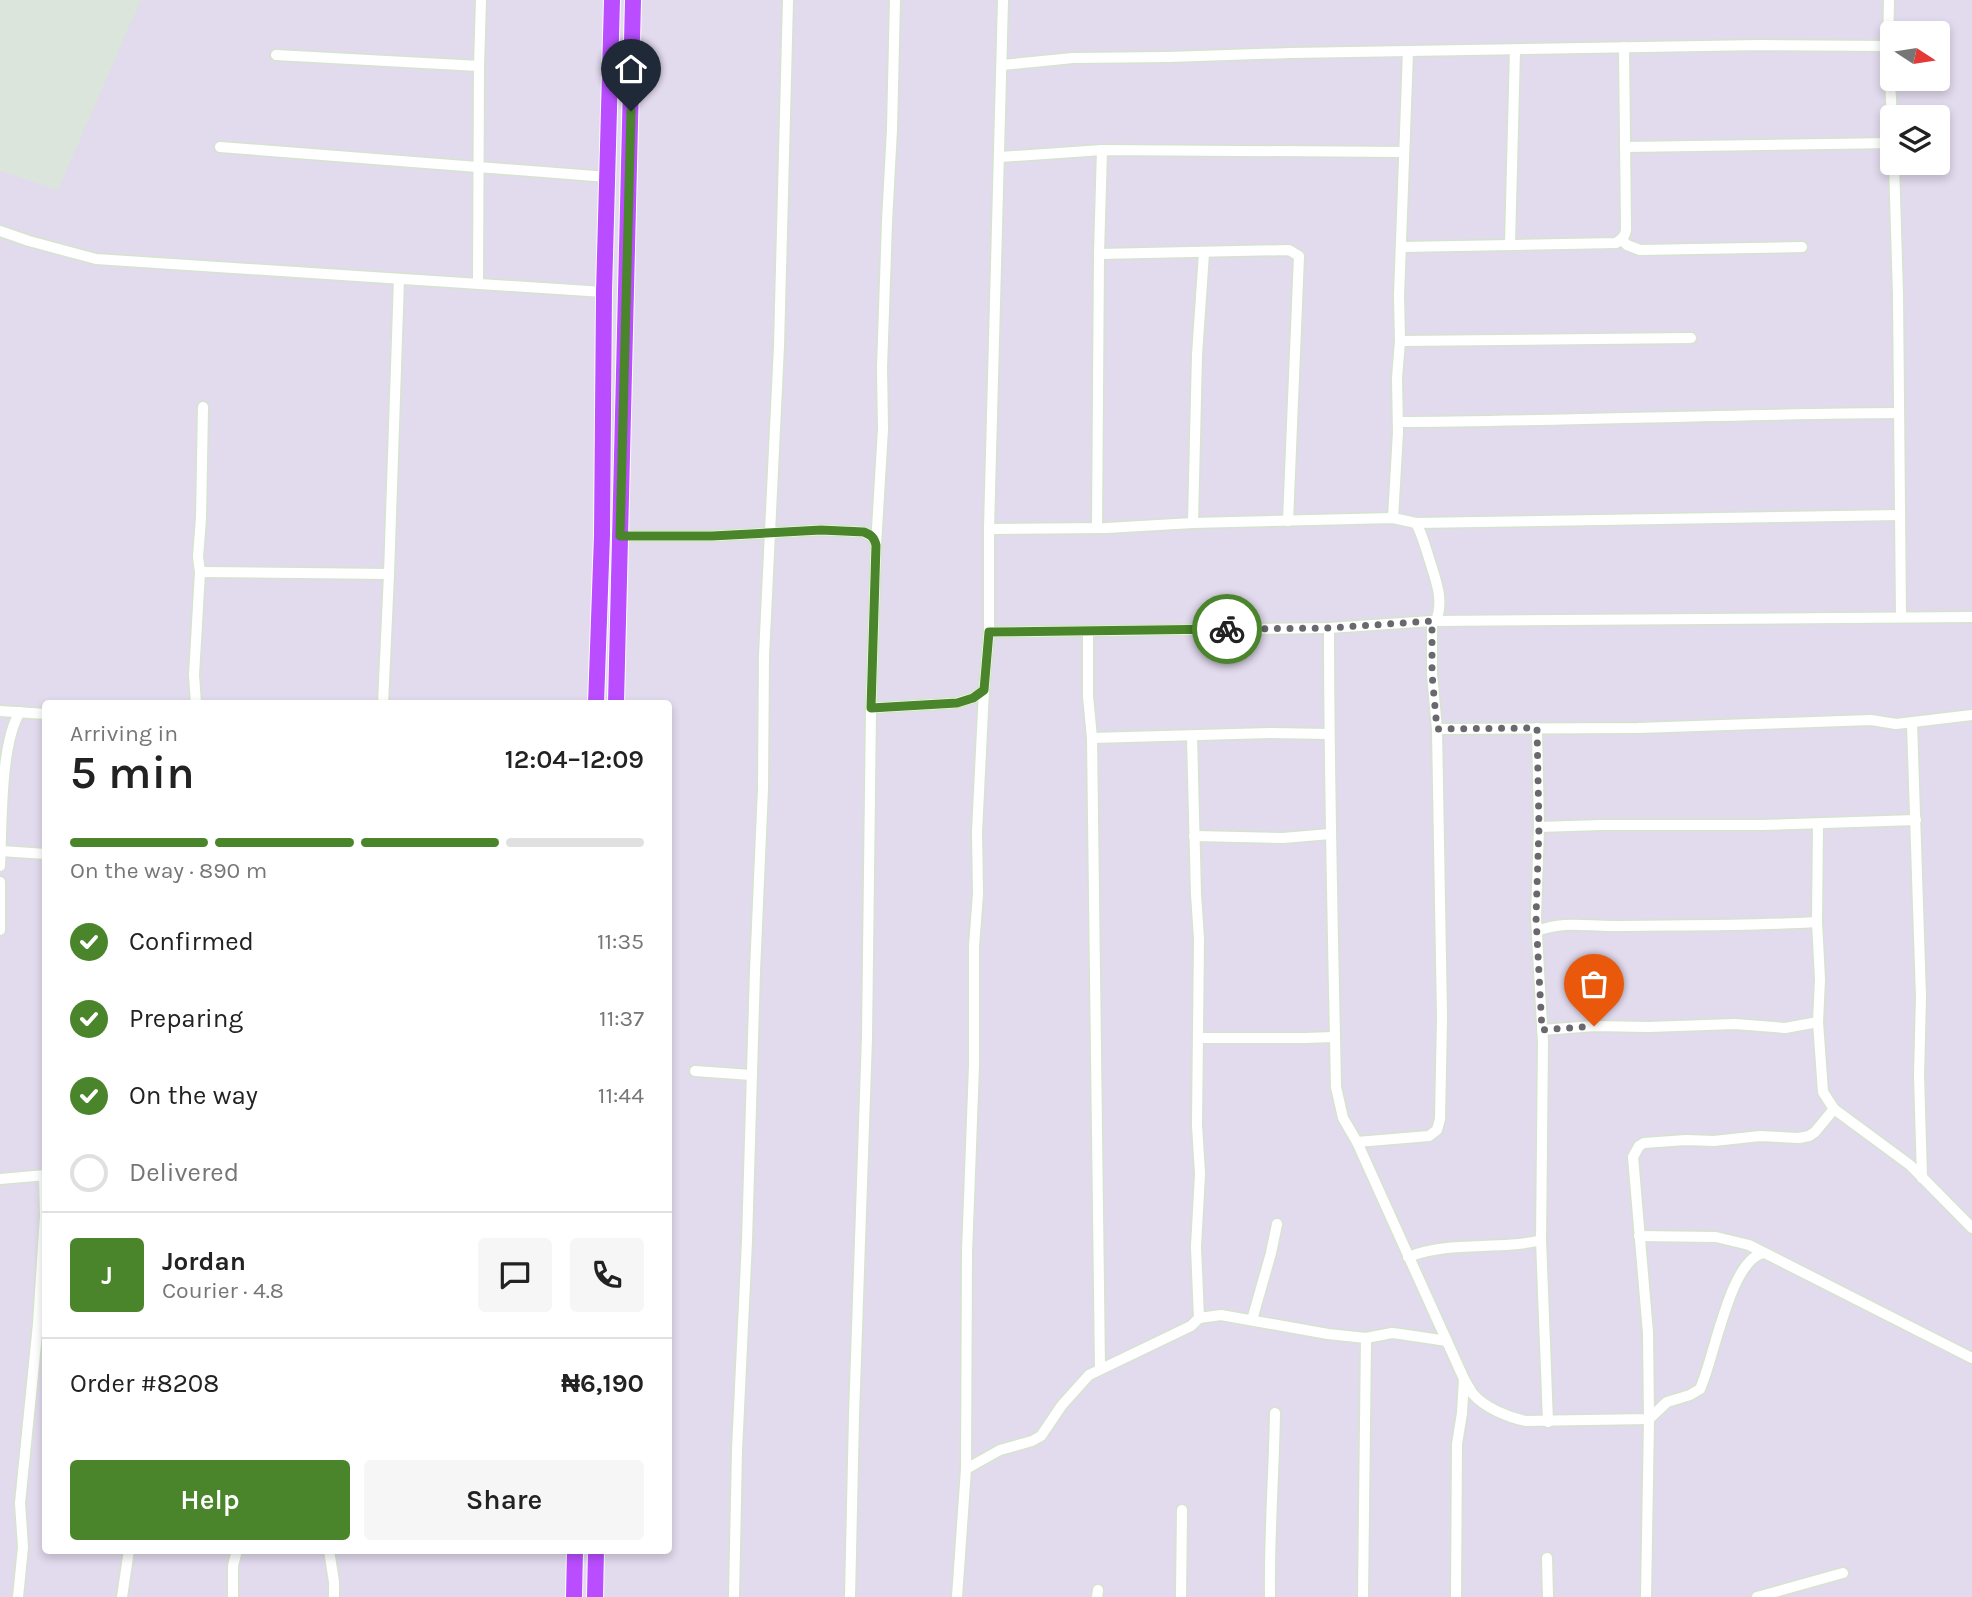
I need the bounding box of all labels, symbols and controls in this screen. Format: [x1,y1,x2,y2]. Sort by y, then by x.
north arrow [1880,21,1950,91]
map controls [1880,21,1950,175]
pin [601,39,661,111]
icon: home [612,50,650,88]
button: layers [1880,105,1950,175]
courier [1192,594,1262,664]
icon: bike [1208,610,1246,648]
text: Arriving in [70,720,178,747]
text: 12:04–12:09 [505,744,644,775]
text: 5 min [70,746,195,800]
text: On the way · 890 m [70,857,267,884]
icon: check [70,923,108,961]
text: Confirmed [129,926,254,957]
text: 11:35 [597,928,644,955]
pin [1564,954,1624,1026]
icon: bag [1575,965,1613,1003]
icon: check [70,1000,108,1038]
text: Preparing [129,1003,243,1034]
text: 11:37 [599,1005,644,1032]
icon: check [70,1077,108,1115]
text: On the way [129,1080,258,1111]
text: 11:44 [598,1082,644,1109]
text: Delivered [129,1157,239,1188]
button: chat [478,1238,552,1312]
button: phone [570,1238,644,1312]
text: Jordan [162,1246,246,1277]
text: J [101,1260,113,1291]
text: Courier · 4.8 [162,1277,284,1304]
text: Order #8208 [70,1368,219,1399]
text: ₦6,190 [561,1368,644,1399]
button: Help [70,1460,350,1540]
button: Share [364,1460,644,1540]

